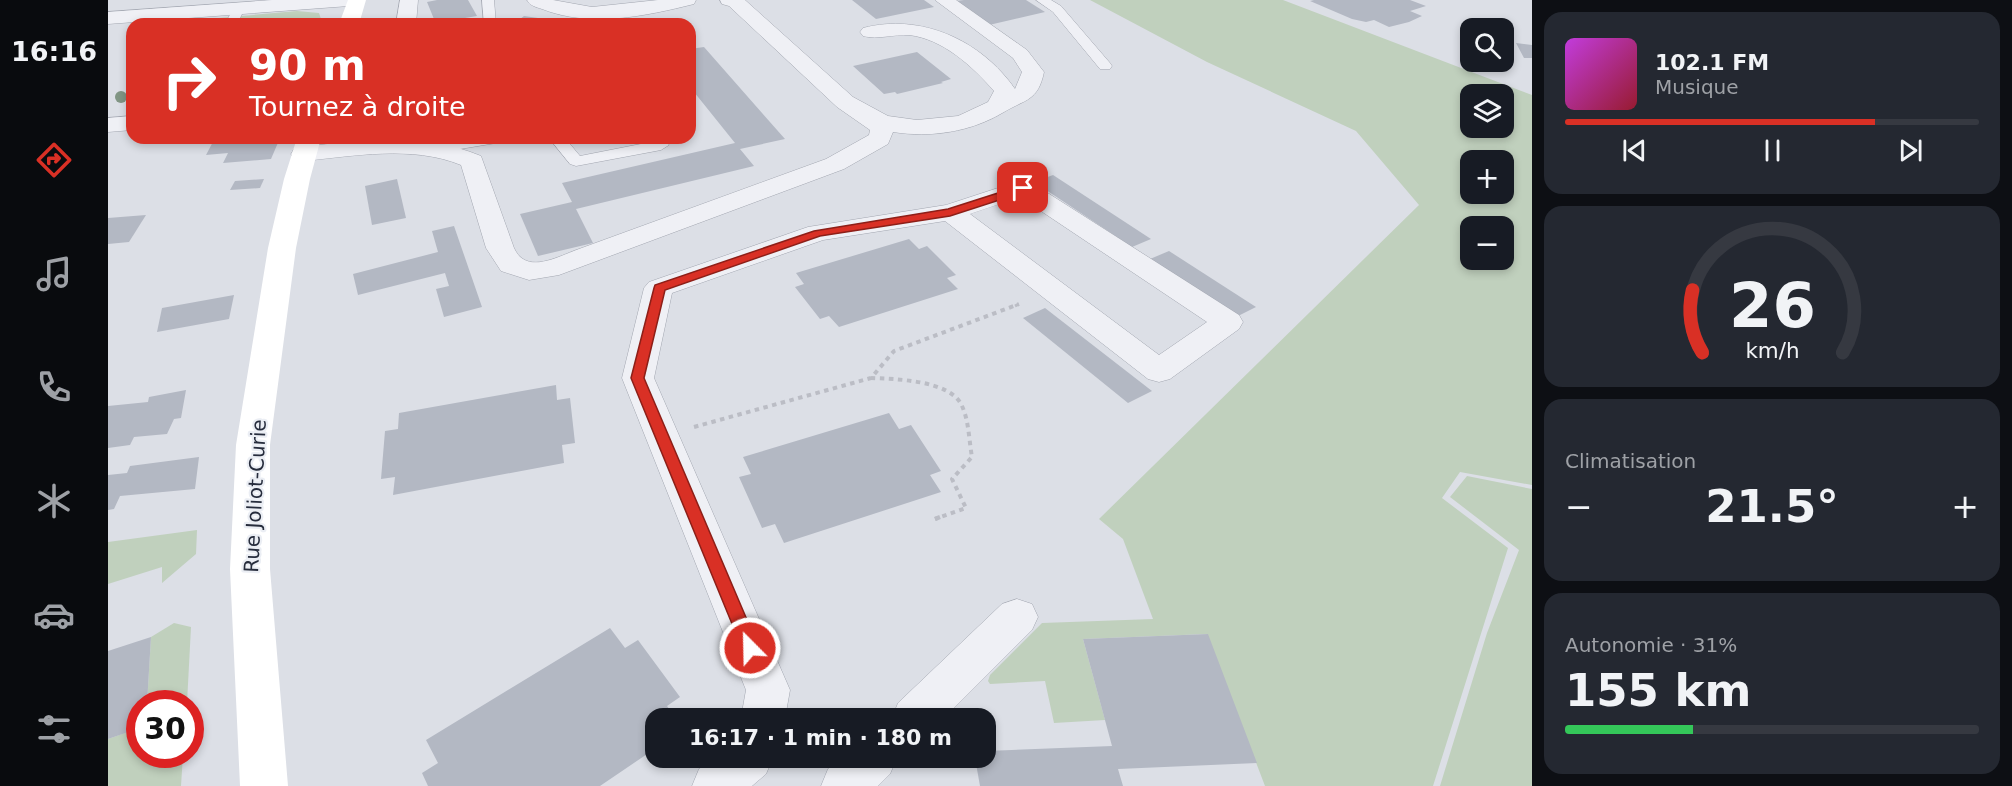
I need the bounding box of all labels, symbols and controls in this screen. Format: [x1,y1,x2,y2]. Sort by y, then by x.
map controls [1460,18,1514,270]
button: search [1460,18,1514,72]
text: 16:16 [11,36,97,67]
text: 90 m [249,41,366,90]
icon: right [150,42,228,120]
text: 102.1 FM [1655,50,1769,75]
text: Musique [1655,75,1739,99]
button: layers [1460,84,1514,138]
text: Tournez à droite [249,91,466,122]
icon: previous [1618,134,1651,167]
icon: pause [1756,134,1789,167]
icon: next [1894,134,1927,167]
icon: directions [33,139,75,181]
button: + [1460,150,1514,204]
pin [997,162,1048,213]
icon: arrive [1006,171,1039,204]
button: − [1460,216,1514,270]
icon: music [33,253,75,295]
text: 26 [1729,269,1815,342]
text: km/h [1745,339,1799,364]
icon: phone [33,366,75,408]
street label: Rue Joliot-Curie [239,419,271,573]
text: Climatisation [1565,449,1696,473]
icon: climate [33,480,75,522]
text: 21.5° [1705,480,1839,533]
text: − [1565,487,1593,526]
text: + [1951,487,1979,526]
icon: car [33,594,75,636]
position arrow [718,616,782,680]
text: Autonomie · 31% [1565,633,1737,657]
text: 155 km [1565,664,1751,717]
speed limit sign: 30 [126,690,204,768]
icon: filters [33,708,75,750]
text: 16:17 · 1 min · 180 m [689,725,952,750]

